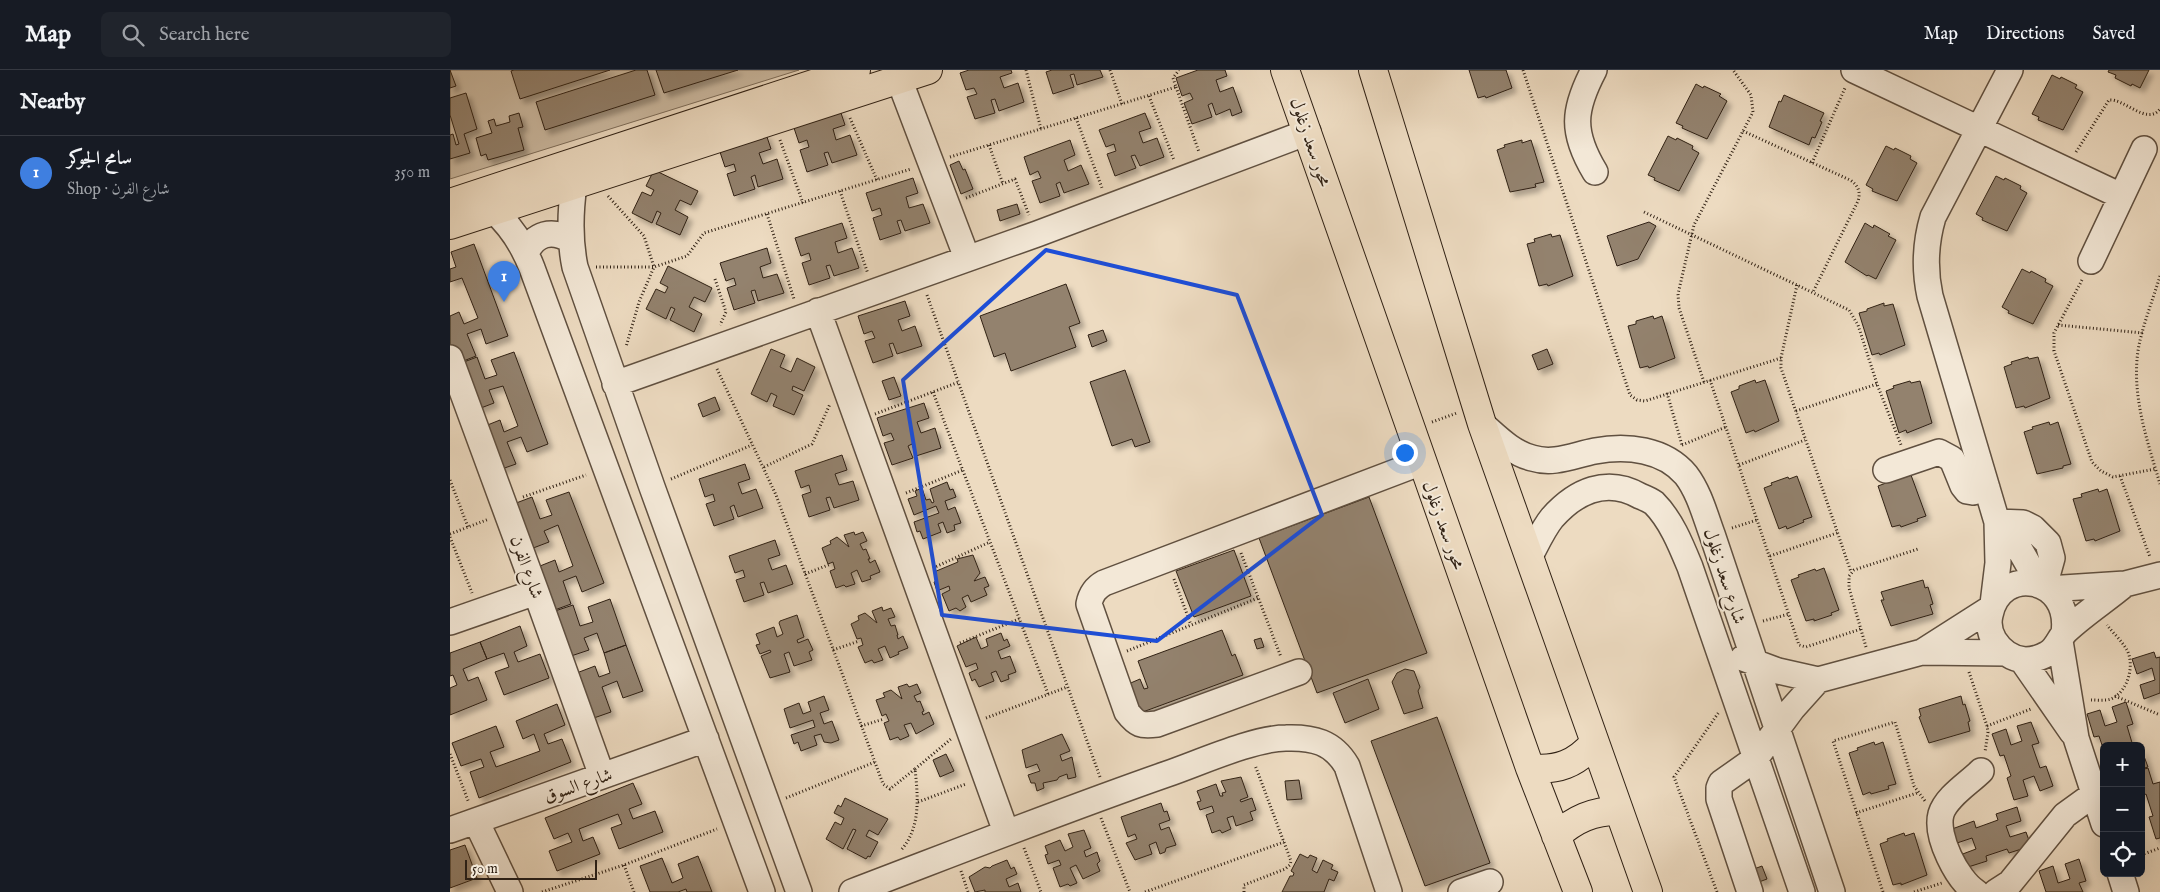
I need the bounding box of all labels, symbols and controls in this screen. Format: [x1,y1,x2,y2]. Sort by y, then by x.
search box [101,12,451,57]
text: Map [25,19,71,50]
icon: search [119,21,147,49]
text: Search here [159,23,250,47]
text: Map [1924,23,1958,46]
text: Directions [1986,23,2064,46]
text: Saved [2092,23,2135,46]
text: Nearby [20,89,85,116]
street label: محور سعد زغلول [1284,95,1336,190]
text: سامح الجوكر [67,147,132,171]
text: 1 [33,163,39,183]
text: 350 m [395,163,430,183]
text: Shop · شارع الفرن [67,180,170,200]
pin: 1 [488,261,520,302]
your location [1392,440,1418,466]
street label: محور سعد زغلول [1416,478,1469,573]
street label: شارع سعد زغلول [1695,525,1750,628]
street label: شارع الفرن [502,533,548,603]
map controls [2100,742,2145,877]
button: + [2100,742,2145,787]
street label: شارع السوق [541,764,616,811]
button: − [2100,787,2145,832]
button: locate [2100,832,2145,877]
scale bar [465,857,598,880]
text: 50 m [472,860,498,878]

